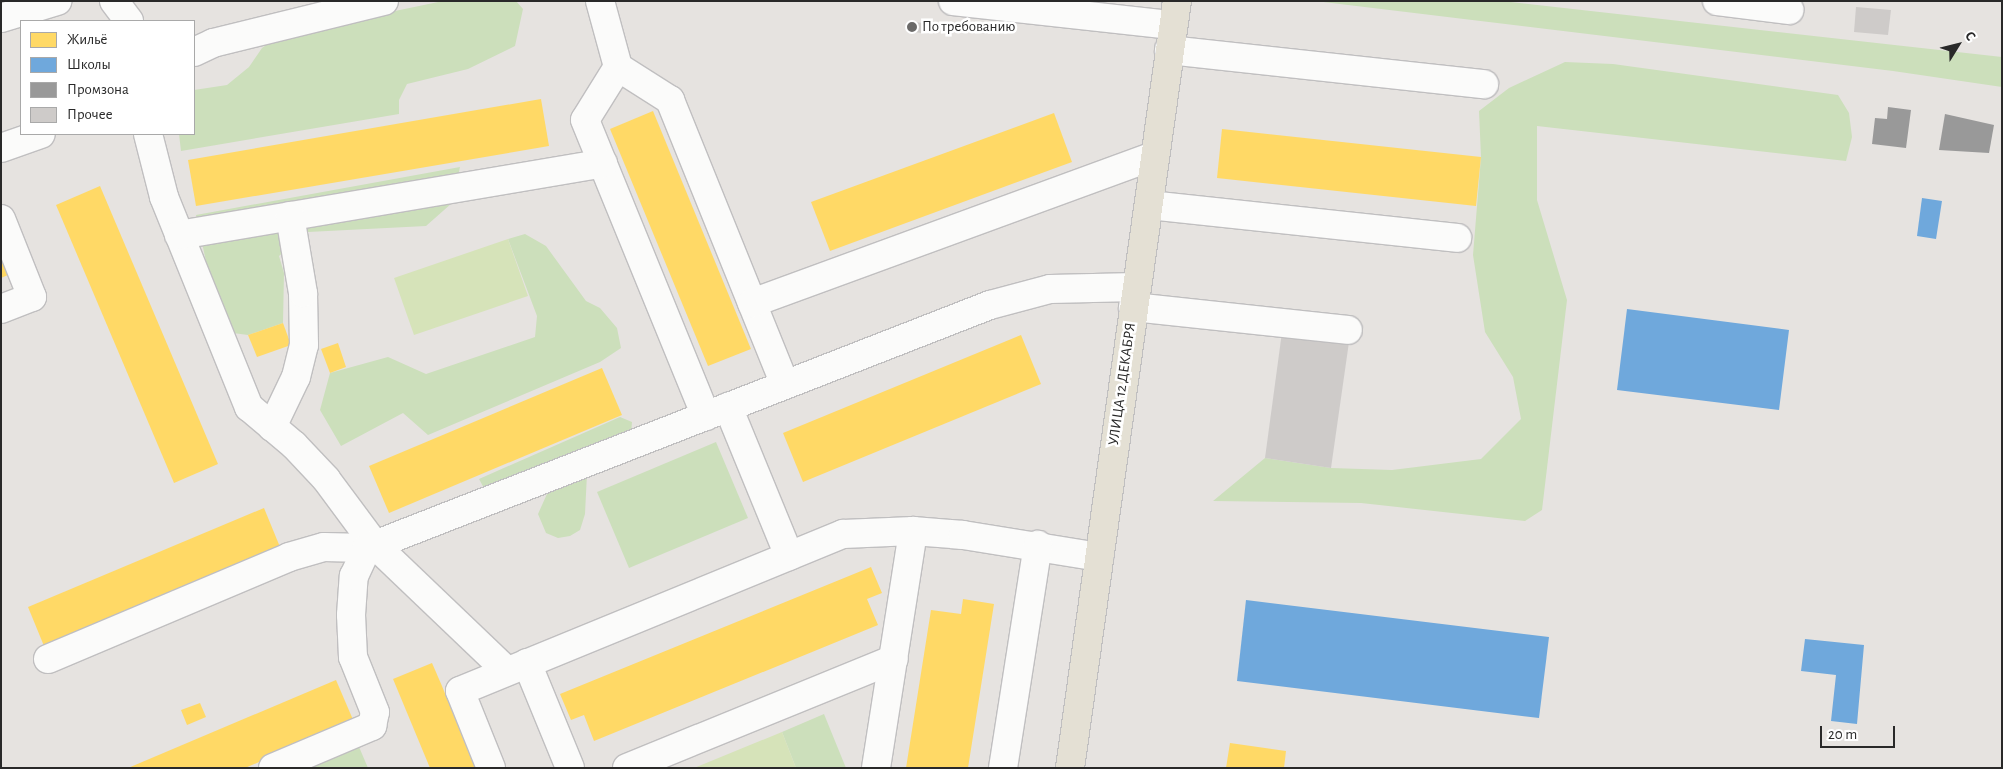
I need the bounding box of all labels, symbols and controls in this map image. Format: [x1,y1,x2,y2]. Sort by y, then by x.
place label: По требованию [922,18,1015,36]
legend [20,20,195,135]
north arrow [1933,20,1983,70]
marker: По требованию [906,21,918,33]
text: С [1962,29,1978,43]
text: Жильё [67,32,107,47]
text: Школы [67,57,111,72]
text: Промзона [67,82,129,97]
text: Прочее [67,107,113,122]
street label: УЛИЦА 12 ДЕКАБРЯ [1104,321,1140,447]
scale bar [1823,716,1898,748]
text: 20 m [1828,727,1857,742]

